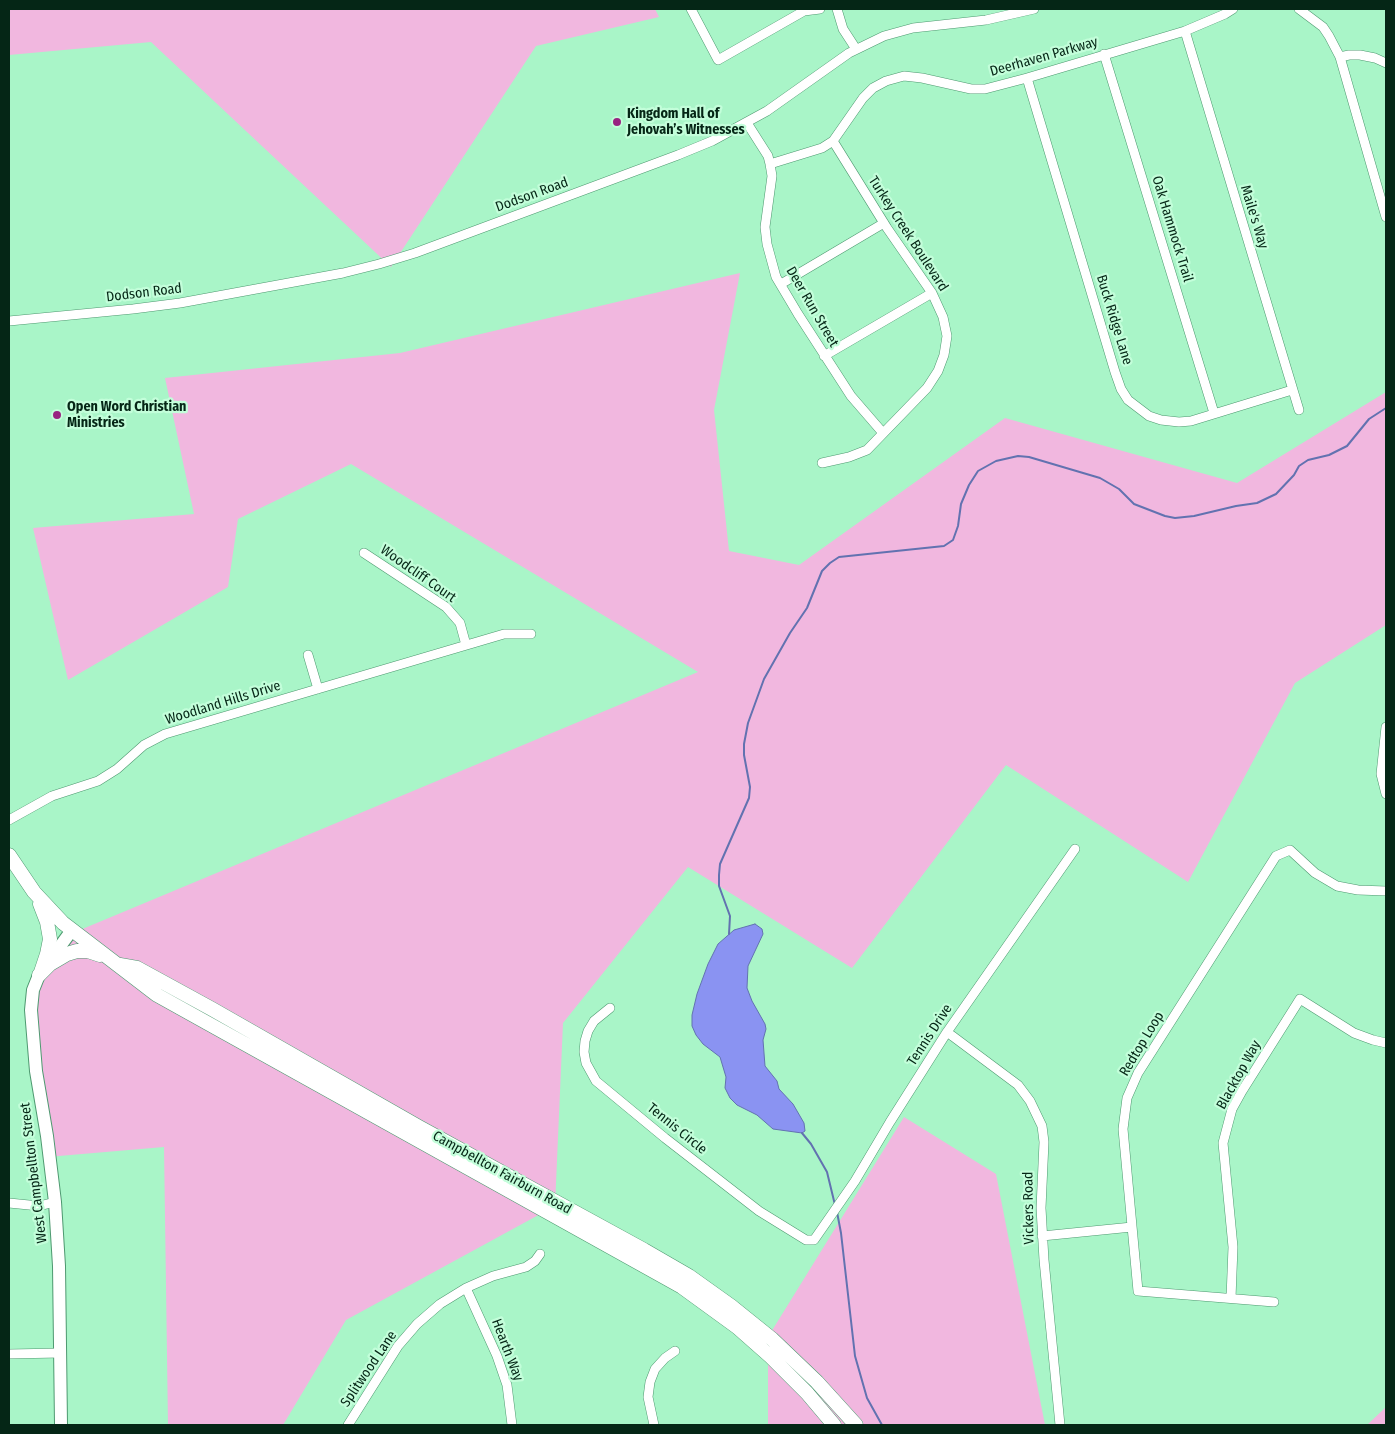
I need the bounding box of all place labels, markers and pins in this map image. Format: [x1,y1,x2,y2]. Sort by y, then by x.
place label: Kingdom Hall of Jehovah’s Witnesses [627,106,745,138]
marker: Kingdom Hall of Jehovah’s Witnesses [611,116,623,128]
place label: Open Word Christian Ministries [67,399,186,432]
marker: Open Word Christian Ministries [51,409,63,421]

